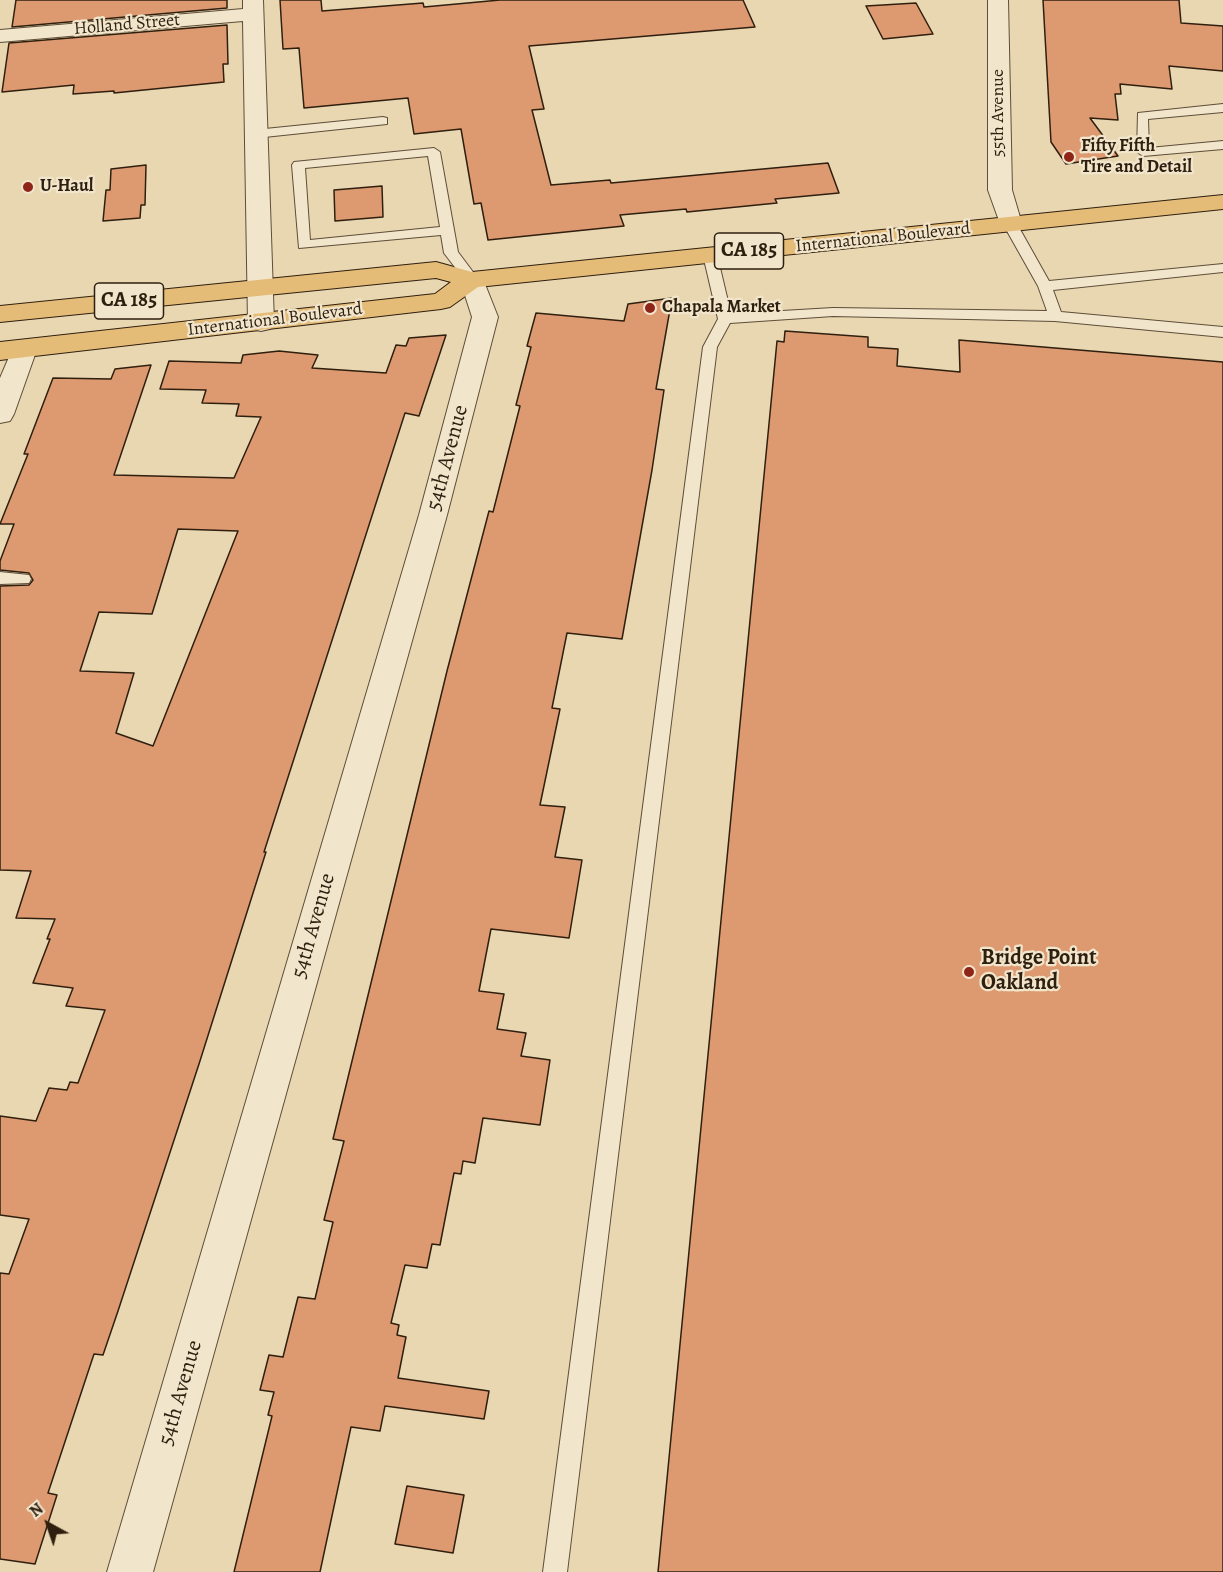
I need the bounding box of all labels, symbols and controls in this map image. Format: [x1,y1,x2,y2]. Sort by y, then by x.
street label: Holland Street [73,10,181,40]
street label: 55th Avenue [988,69,1010,157]
place label: Fifty Fifth Tire and Detail [1081,136,1192,178]
marker: Fifty Fifth Tire and Detail [1062,150,1076,164]
place label: U-Haul [40,176,94,198]
marker: U-Haul [21,180,35,194]
street label: International Boulevard [794,218,972,258]
road number: CA 185 [714,233,783,269]
road number: CA 185 [94,283,164,319]
place label: Chapala Market [662,297,781,319]
street label: International Boulevard [186,299,364,341]
marker: Chapala Market [643,301,657,315]
street label: 54th Avenue [421,402,475,514]
street label: 54th Avenue [286,870,342,982]
place label: Bridge Point Oakland [981,946,1096,998]
marker: Bridge Point Oakland [962,965,976,979]
street label: 54th Avenue [153,1337,209,1449]
north arrow [18,1494,78,1554]
text: N [25,1498,48,1522]

